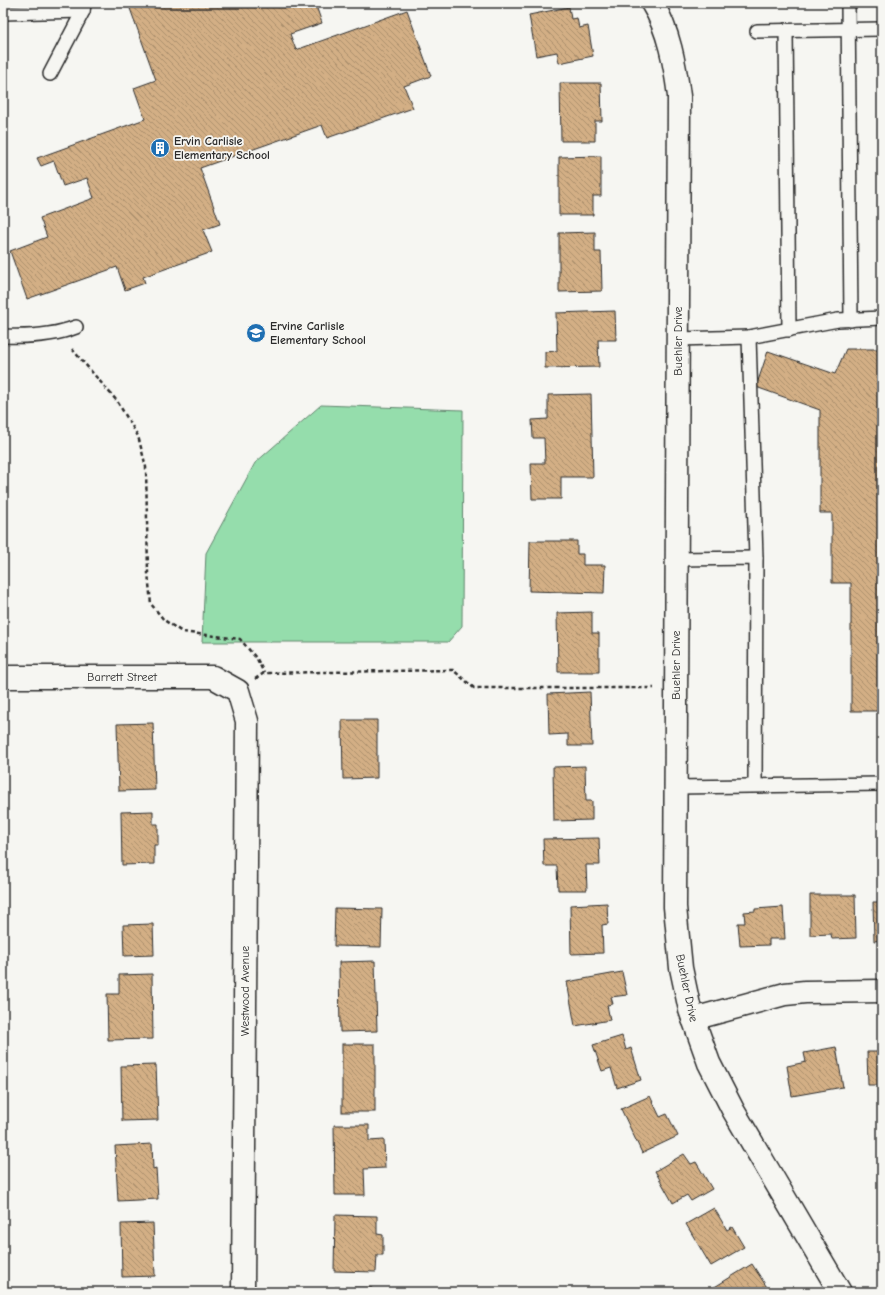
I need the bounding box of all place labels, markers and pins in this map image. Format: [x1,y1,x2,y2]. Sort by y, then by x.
place label: Ervin Carlisle Elementary School [174,134,270,162]
building icon: Ervin Carlisle Elementary School [149,137,171,159]
place label: Ervine Carlisle Elementary School [270,319,366,347]
school or university icon: Ervine Carlisle Elementary School [245,322,267,344]

